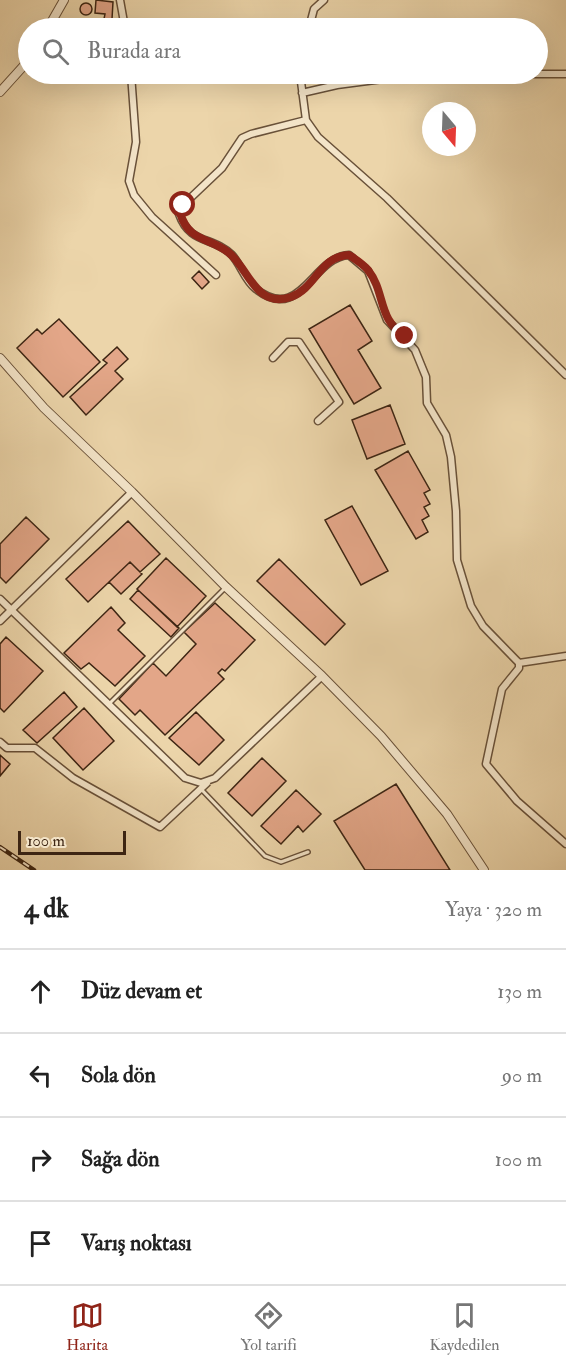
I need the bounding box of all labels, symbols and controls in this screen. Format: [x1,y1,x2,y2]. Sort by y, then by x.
search box [18,18,548,84]
icon: search [39,35,72,68]
text: Burada ara [87,37,181,65]
north arrow [422,102,476,156]
route start [169,191,195,217]
route end [391,322,417,348]
scale bar [18,828,126,856]
text: 100 m [27,831,65,851]
text: 4 dk [24,893,69,925]
text: Yaya · 320 m [445,897,542,922]
icon: ahead [24,975,57,1008]
text: Düz devam et [81,977,202,1005]
text: 130 m [497,979,542,1004]
icon: left [24,1059,57,1092]
text: Sola dön [81,1061,156,1089]
text: 90 m [502,1063,542,1088]
icon: right [24,1143,57,1176]
text: Sağa dön [81,1145,160,1173]
text: 100 m [495,1147,542,1172]
icon: arrive [24,1227,57,1260]
text: Varış noktası [81,1229,192,1257]
tab: Harita [66,1299,108,1355]
tab: Yol tarifi [241,1299,297,1355]
tab: Kaydedilen [429,1299,500,1355]

